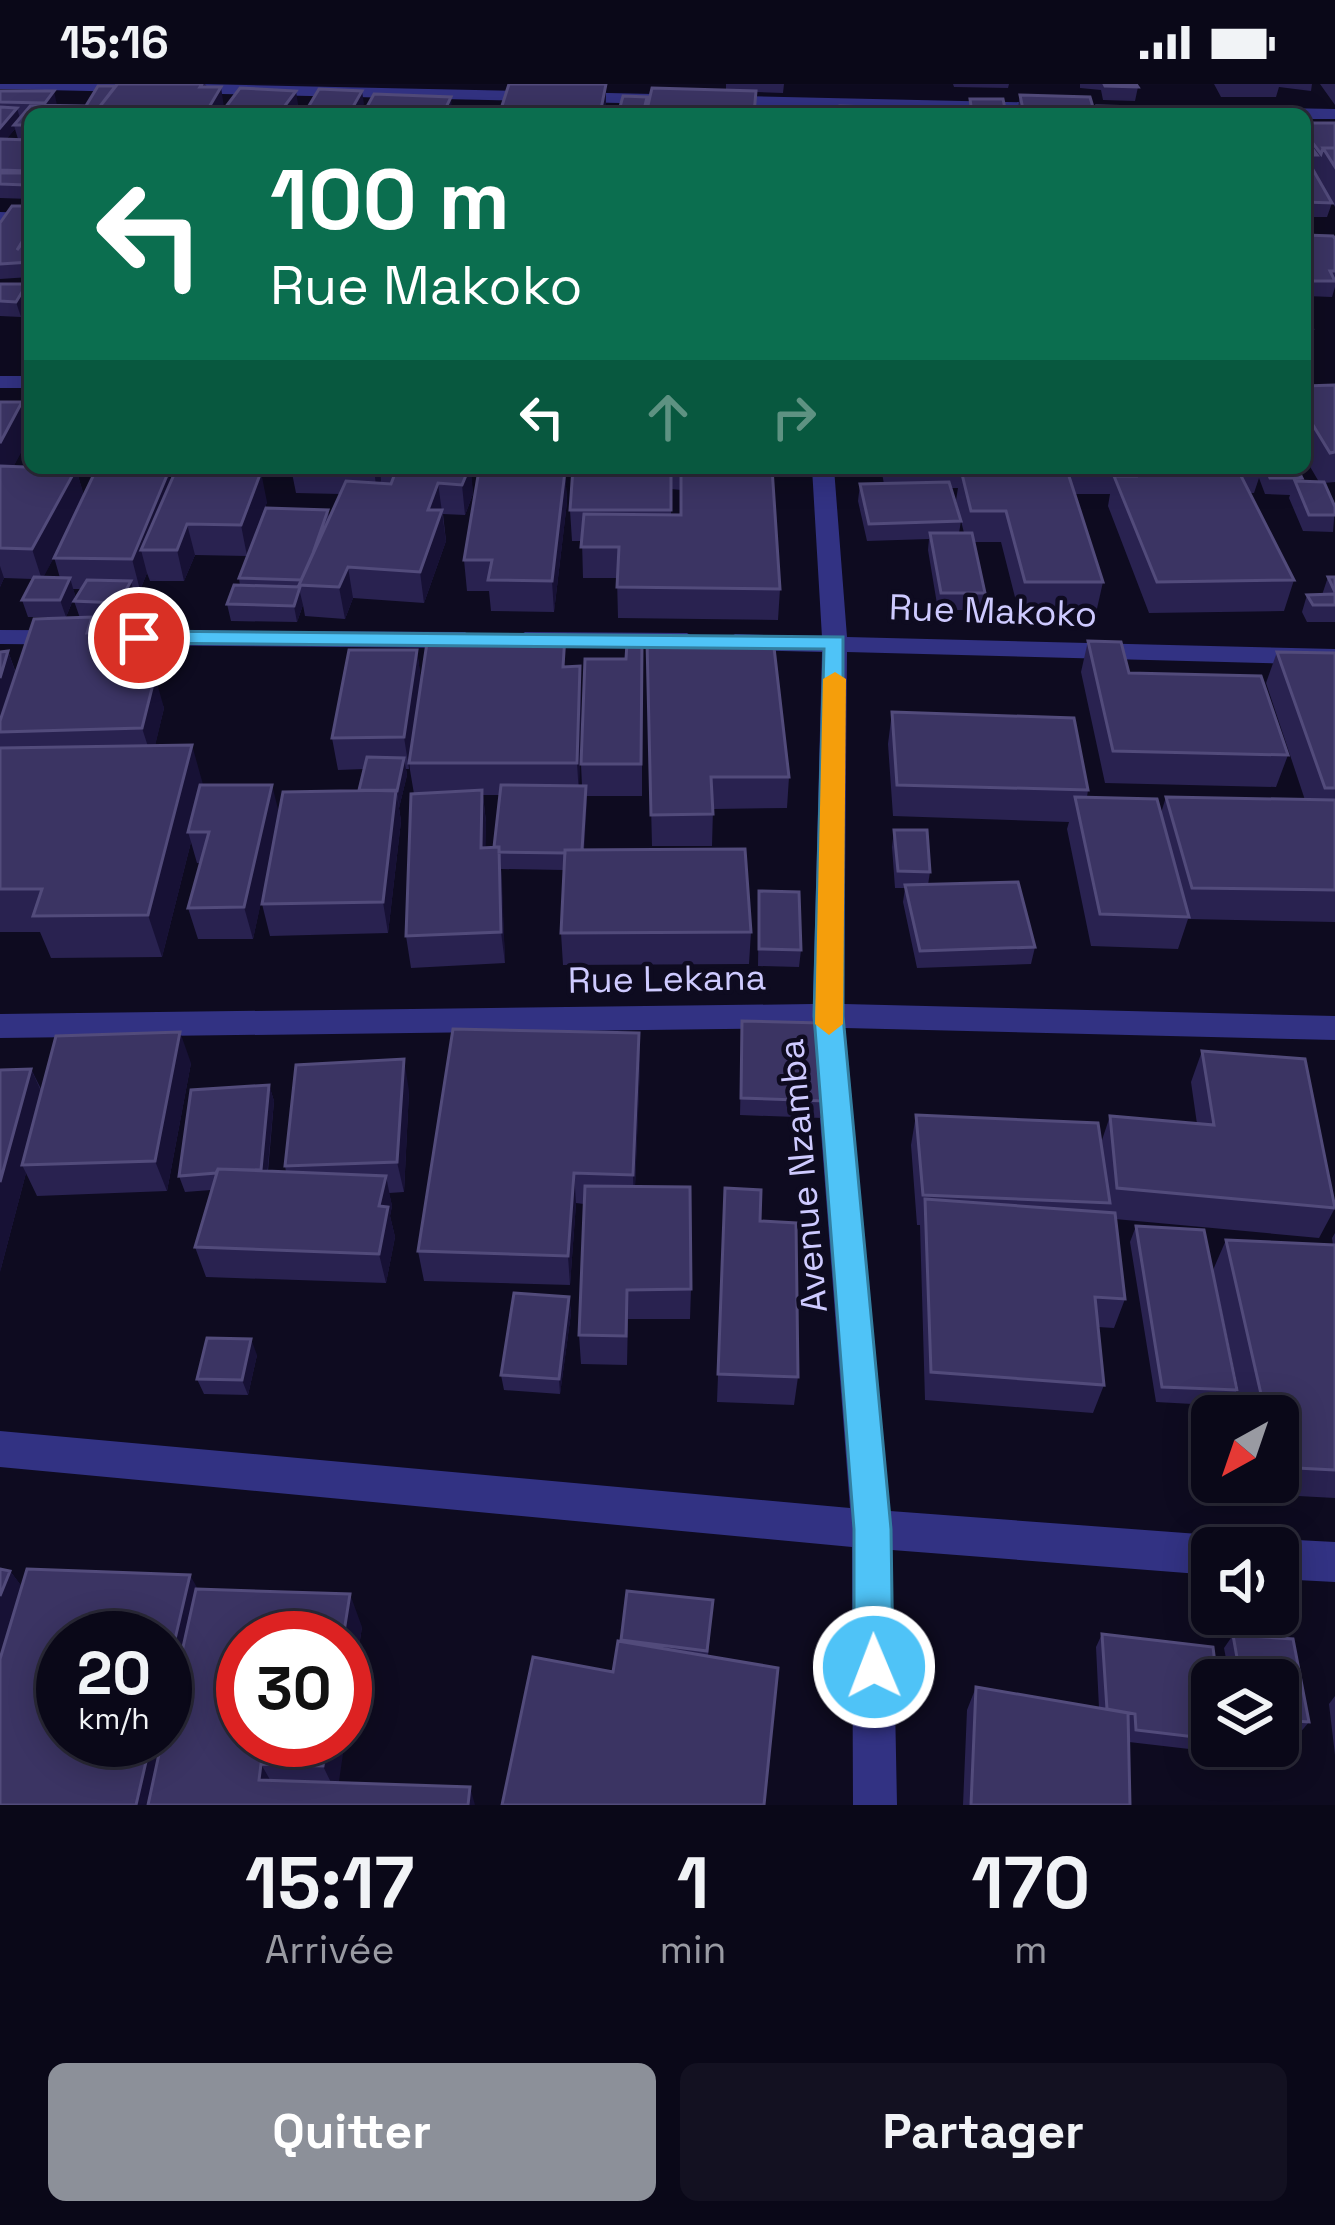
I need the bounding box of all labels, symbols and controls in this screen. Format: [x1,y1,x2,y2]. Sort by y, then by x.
text: 15:16 [60,14,169,71]
text: 100 m [270,146,510,254]
icon: left [72,156,228,312]
text: Rue Makoko [270,251,583,320]
icon: left [509,384,575,450]
icon: ahead [635,384,701,450]
icon: right [761,384,827,450]
street label: Rue Makoko [888,584,1098,638]
pin [88,587,190,689]
icon: arrive [106,605,172,671]
street label: Rue Lekana [567,954,767,1004]
street label: Avenue Nzamba [768,1037,838,1315]
north arrow [1191,1395,1299,1503]
map controls [1191,1395,1299,1767]
button: sound [1191,1527,1299,1635]
position arrow [811,1604,937,1730]
speed limit sign: 30 [216,1611,372,1767]
text: 20 [77,1635,151,1712]
button: layers [1191,1659,1299,1767]
text: km/h [78,1699,150,1738]
text: 15:17 [245,1837,415,1929]
text: 1 [677,1837,709,1929]
text: 170 [971,1837,1090,1929]
text: Arrivée [265,1925,395,1974]
text: min [659,1925,726,1974]
text: m [1014,1925,1047,1974]
button: Quitter [48,2063,656,2201]
button: Partager [680,2063,1287,2201]

